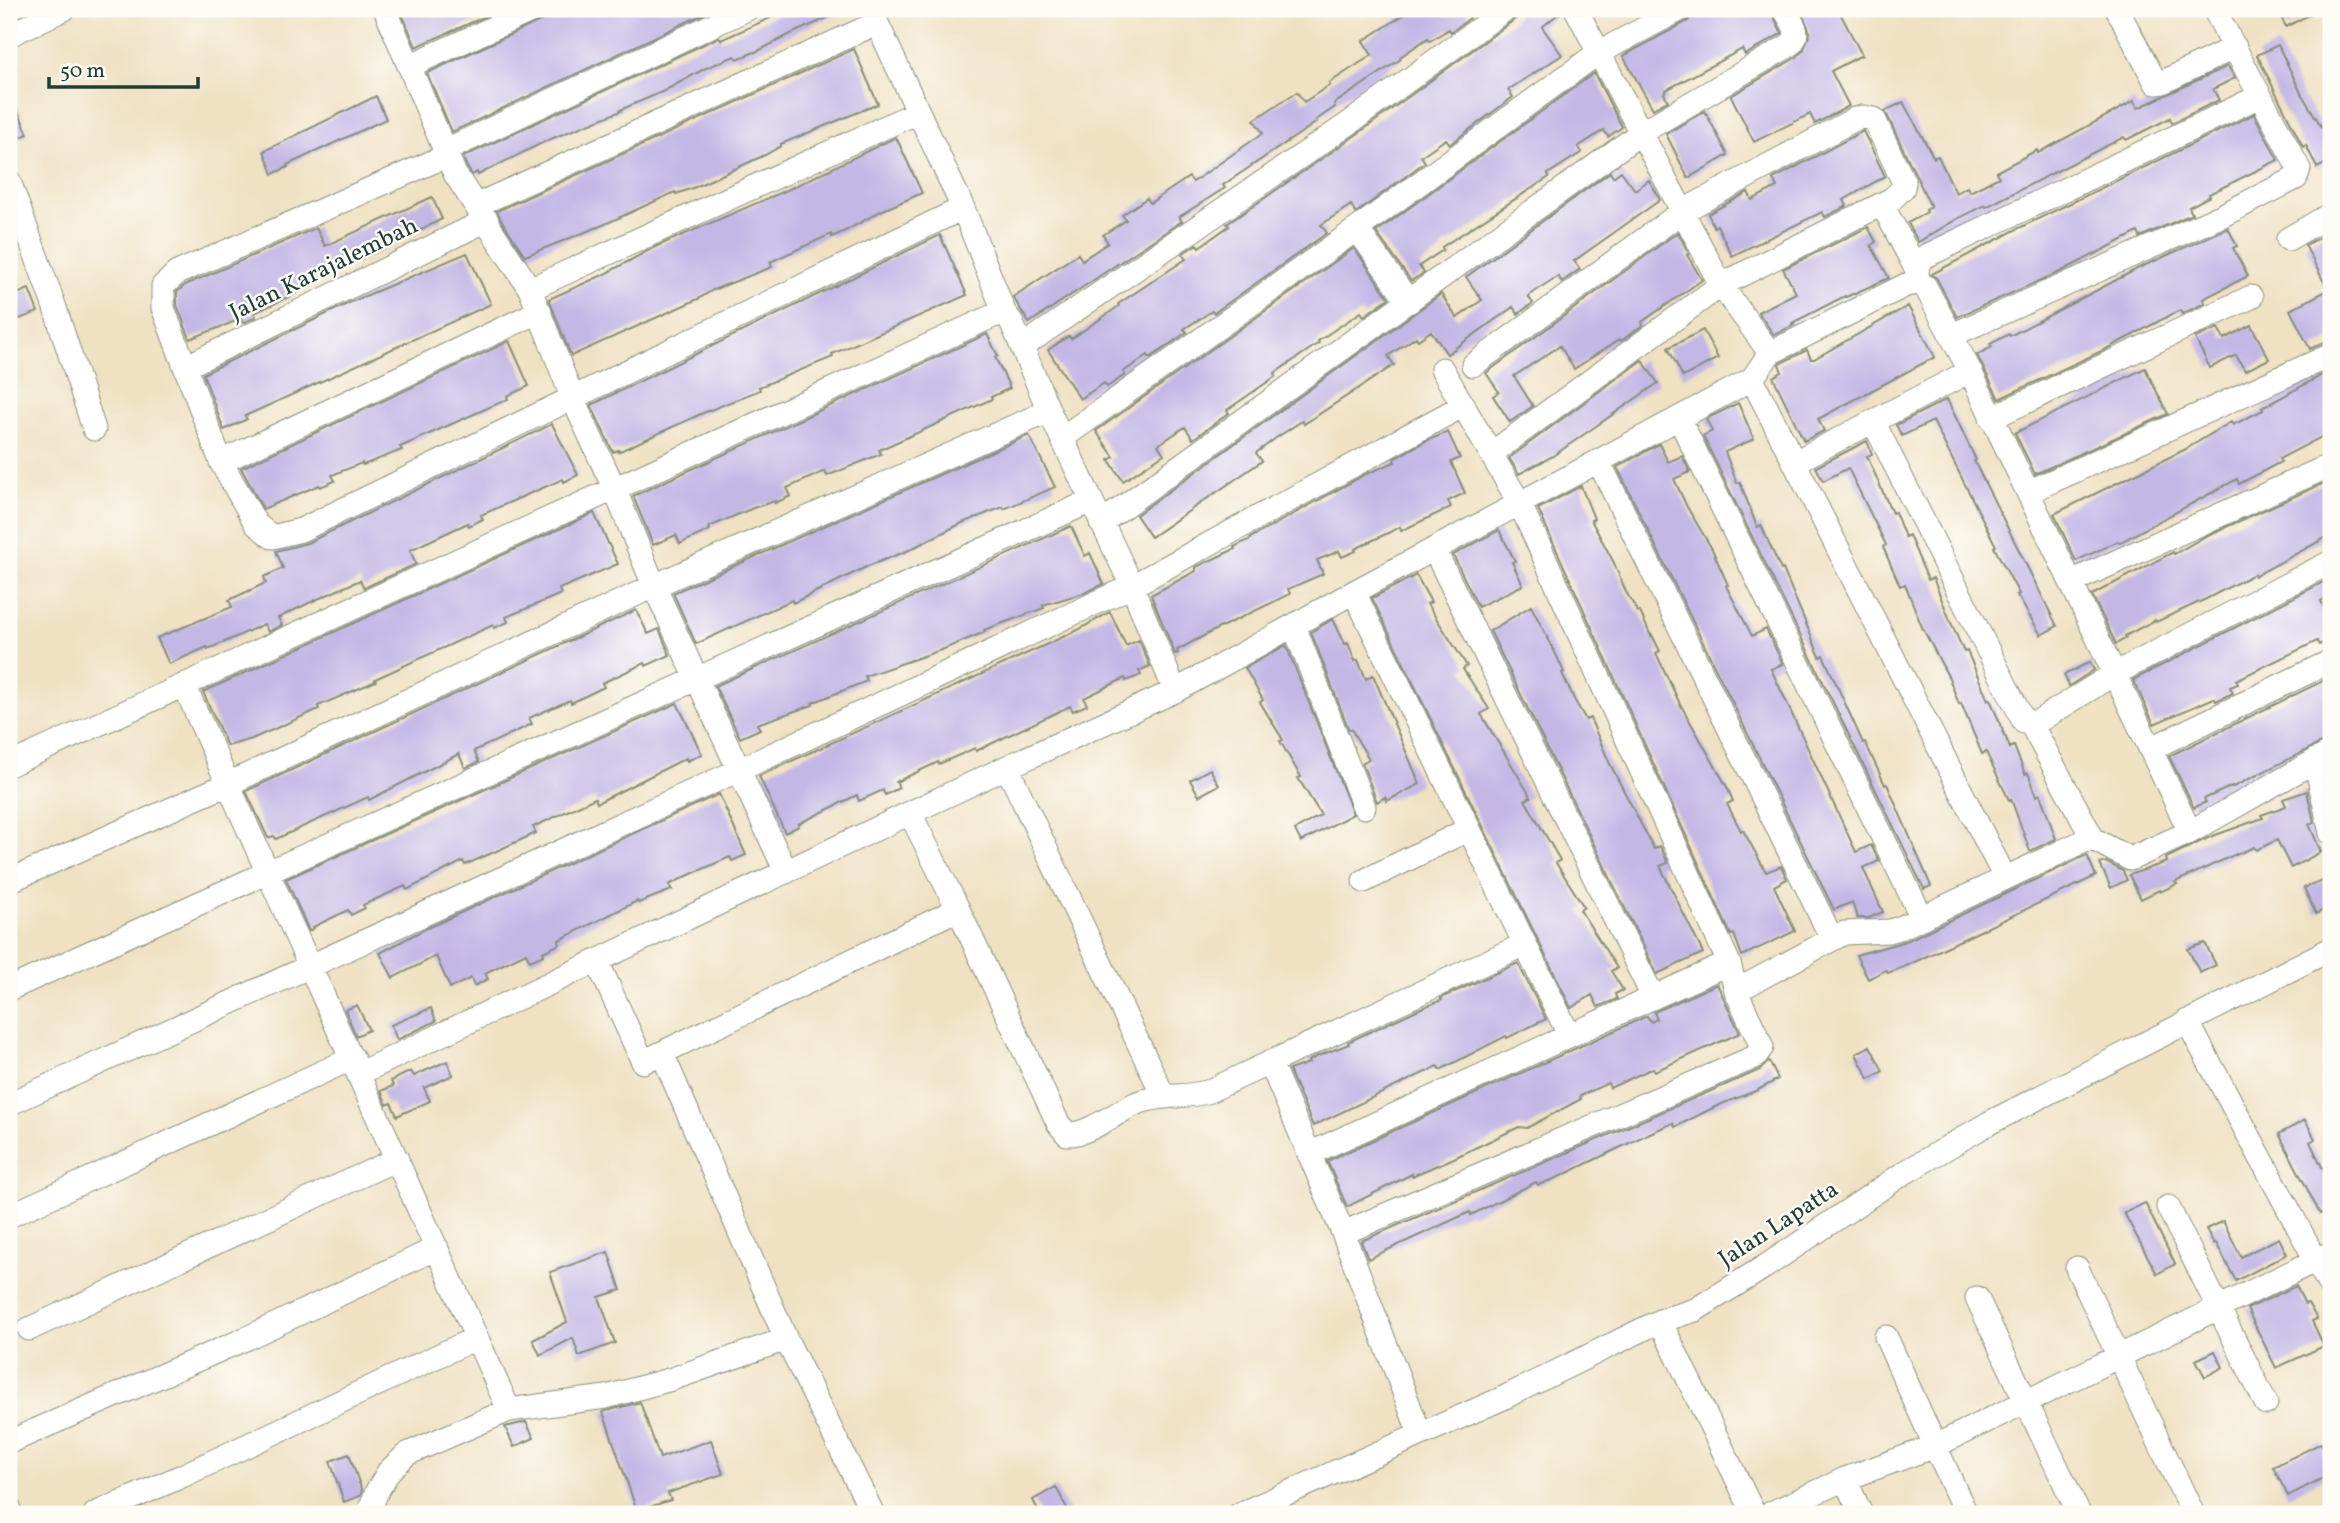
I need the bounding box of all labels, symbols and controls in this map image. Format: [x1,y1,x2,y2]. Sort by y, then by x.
scale bar [49,46,198,90]
text: 50 m [60,57,105,86]
street label: Jalan Karajalembah [224,210,424,330]
street label: Jalan Lapatta [1712,1173,1846,1277]

